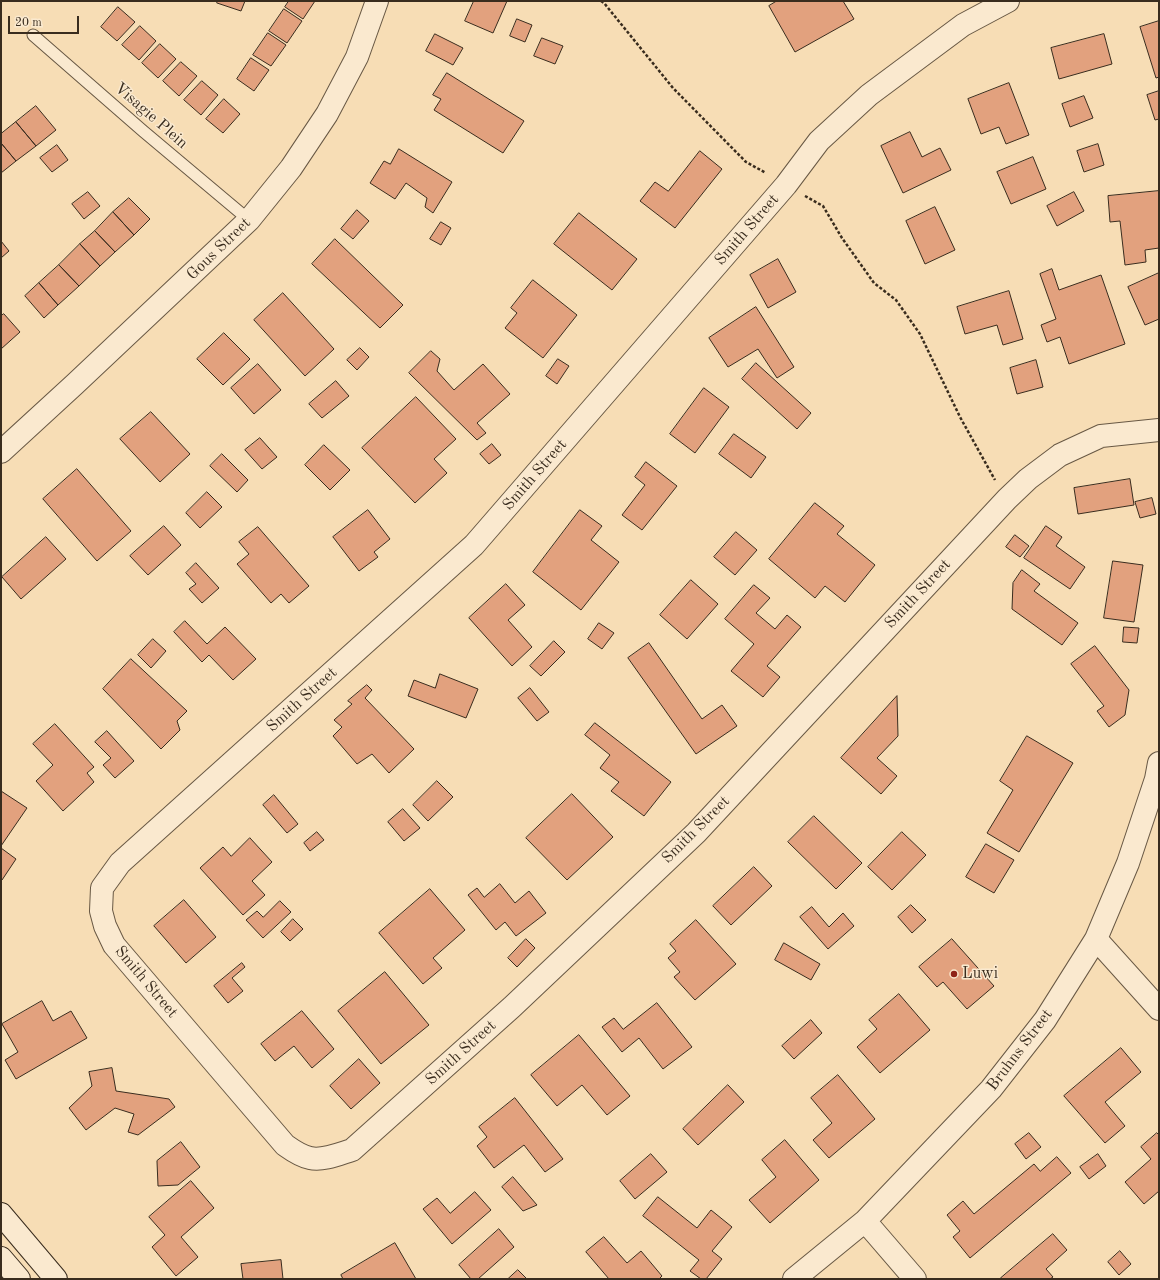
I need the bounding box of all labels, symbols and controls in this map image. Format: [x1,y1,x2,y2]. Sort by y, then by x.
scale bar [10,8,81,34]
text: 20 m [15,17,42,29]
street label: Visagie Plein [110,79,192,153]
street label: Smith Street [711,190,783,270]
street label: Gous Street [183,214,255,284]
street label: Smith Street [499,435,571,515]
street label: Smith Street [881,555,955,633]
street label: Smith Street [263,663,341,737]
street label: Smith Street [658,792,734,868]
street label: Smith Street [110,942,182,1022]
place label: Luwi [962,964,998,984]
marker: Luwi [949,969,959,979]
street label: Bruhns Street [983,1005,1057,1095]
street label: Smith Street [422,1016,500,1090]

